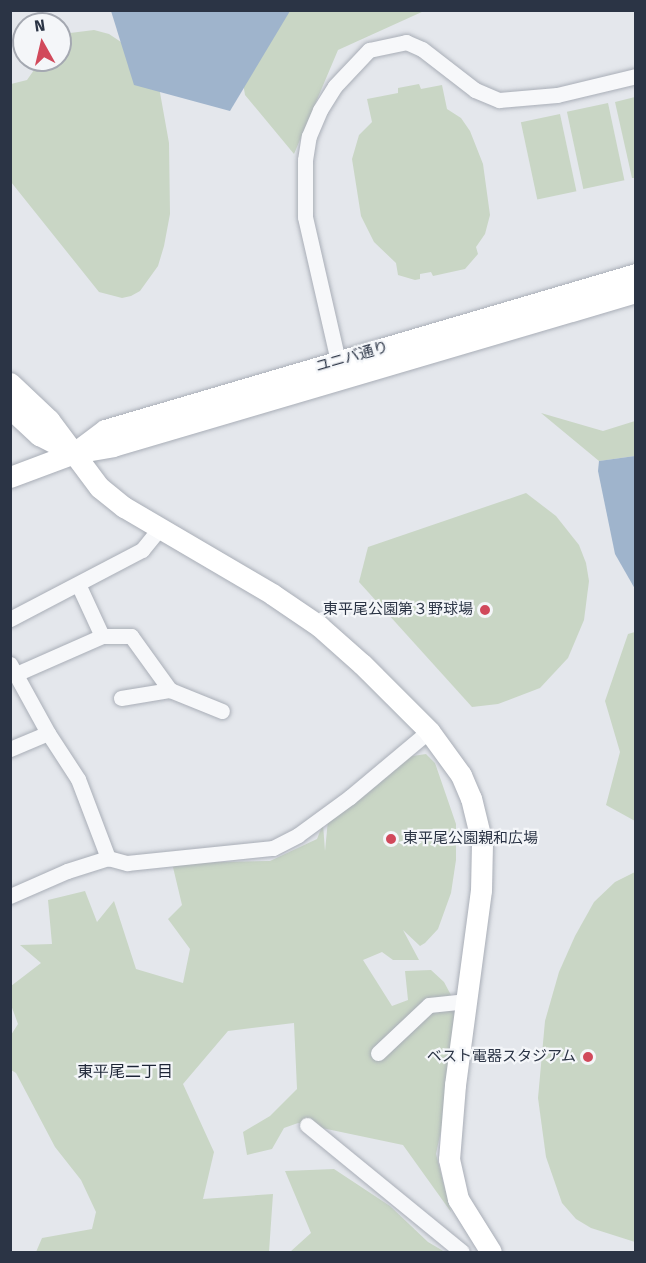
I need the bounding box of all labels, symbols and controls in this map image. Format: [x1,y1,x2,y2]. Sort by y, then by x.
north arrow [12,12,72,72]
text: N [33,16,46,36]
street label: ユニバ通り [313,338,391,376]
place label: 東平尾公園第３野球場 [323,601,473,619]
marker: 東平尾公園第３野球場 [478,603,492,617]
place label: 東平尾公園親和広場 [403,830,538,848]
marker: 東平尾公園親和広場 [384,832,398,846]
place label: ベスト電器スタジアム [426,1048,576,1066]
marker: ベスト電器スタジアム [581,1050,595,1064]
district label: 東平尾二丁目 [77,1062,173,1082]

